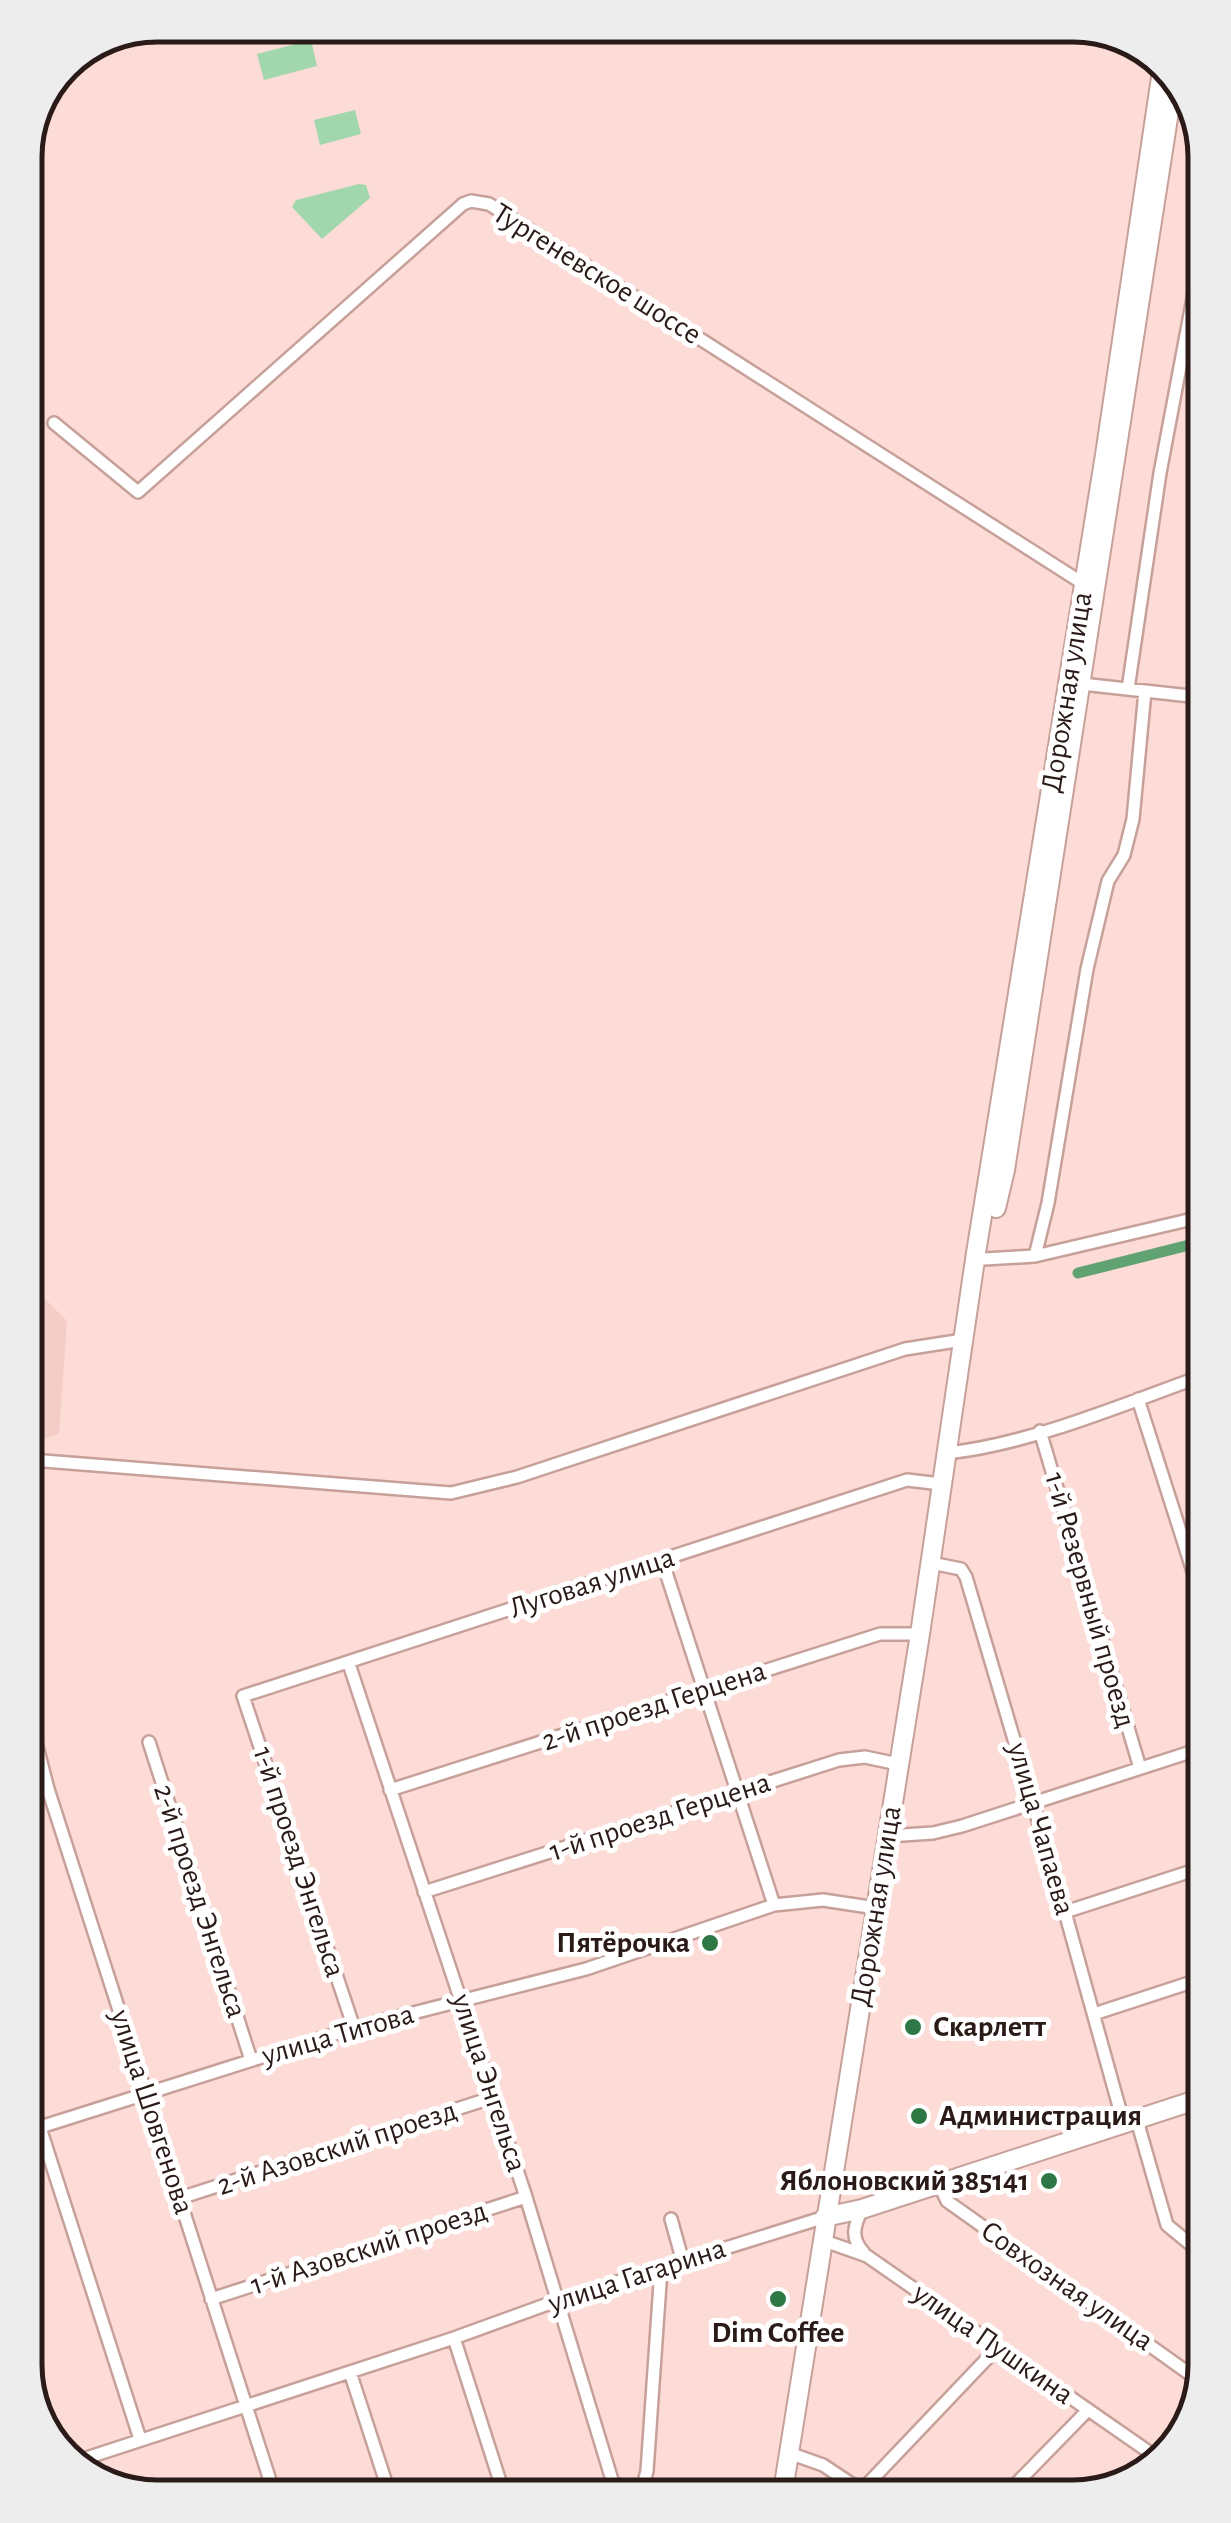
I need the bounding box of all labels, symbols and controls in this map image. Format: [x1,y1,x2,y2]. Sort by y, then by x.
street label: Тургеневское шоссе [488,198,706,350]
street label: Дорожная улица [1036,590,1098,794]
street label: 1-й Резервный проезд [1039,1469,1141,1731]
street label: Луговая улица [506,1542,678,1624]
street label: 2-й проезд Герцена [538,1656,770,1756]
street label: улица Чапаева [1002,1739,1080,1918]
street label: 1-й проезд Энгельса [248,1743,350,1981]
street label: 1-й проезд Герцена [546,1767,774,1867]
street label: 2-й проезд Энгельса [148,1780,252,2022]
street label: Дорожная улица [845,1804,907,2008]
place label: Пятёрочка [556,1928,690,1958]
marker: Пятёрочка [699,1932,721,1954]
street label: улица Энгельса [446,1989,532,2176]
street label: улица Титова [258,1999,417,2071]
street label: улица Шовгенова [105,2005,199,2218]
place label: Скарлетт [933,2012,1046,2042]
marker: Скарлетт [902,2016,924,2038]
street label: 2-й Азовский проезд [214,2095,460,2201]
place label: Администрация [939,2101,1142,2131]
marker: Администрация [908,2105,930,2127]
place label: Яблоновский 385141 [780,2166,1029,2196]
marker: Яблоновский 385141 [1038,2170,1060,2192]
street label: 1-й Азовский проезд [247,2196,491,2300]
street label: Совхозная улица [975,2215,1159,2357]
street label: улица Гагарина [544,2233,729,2319]
street label: улица Пушкина [906,2277,1079,2410]
marker: Dim Coffee [767,2288,789,2310]
place label: Dim Coffee [711,2318,845,2348]

